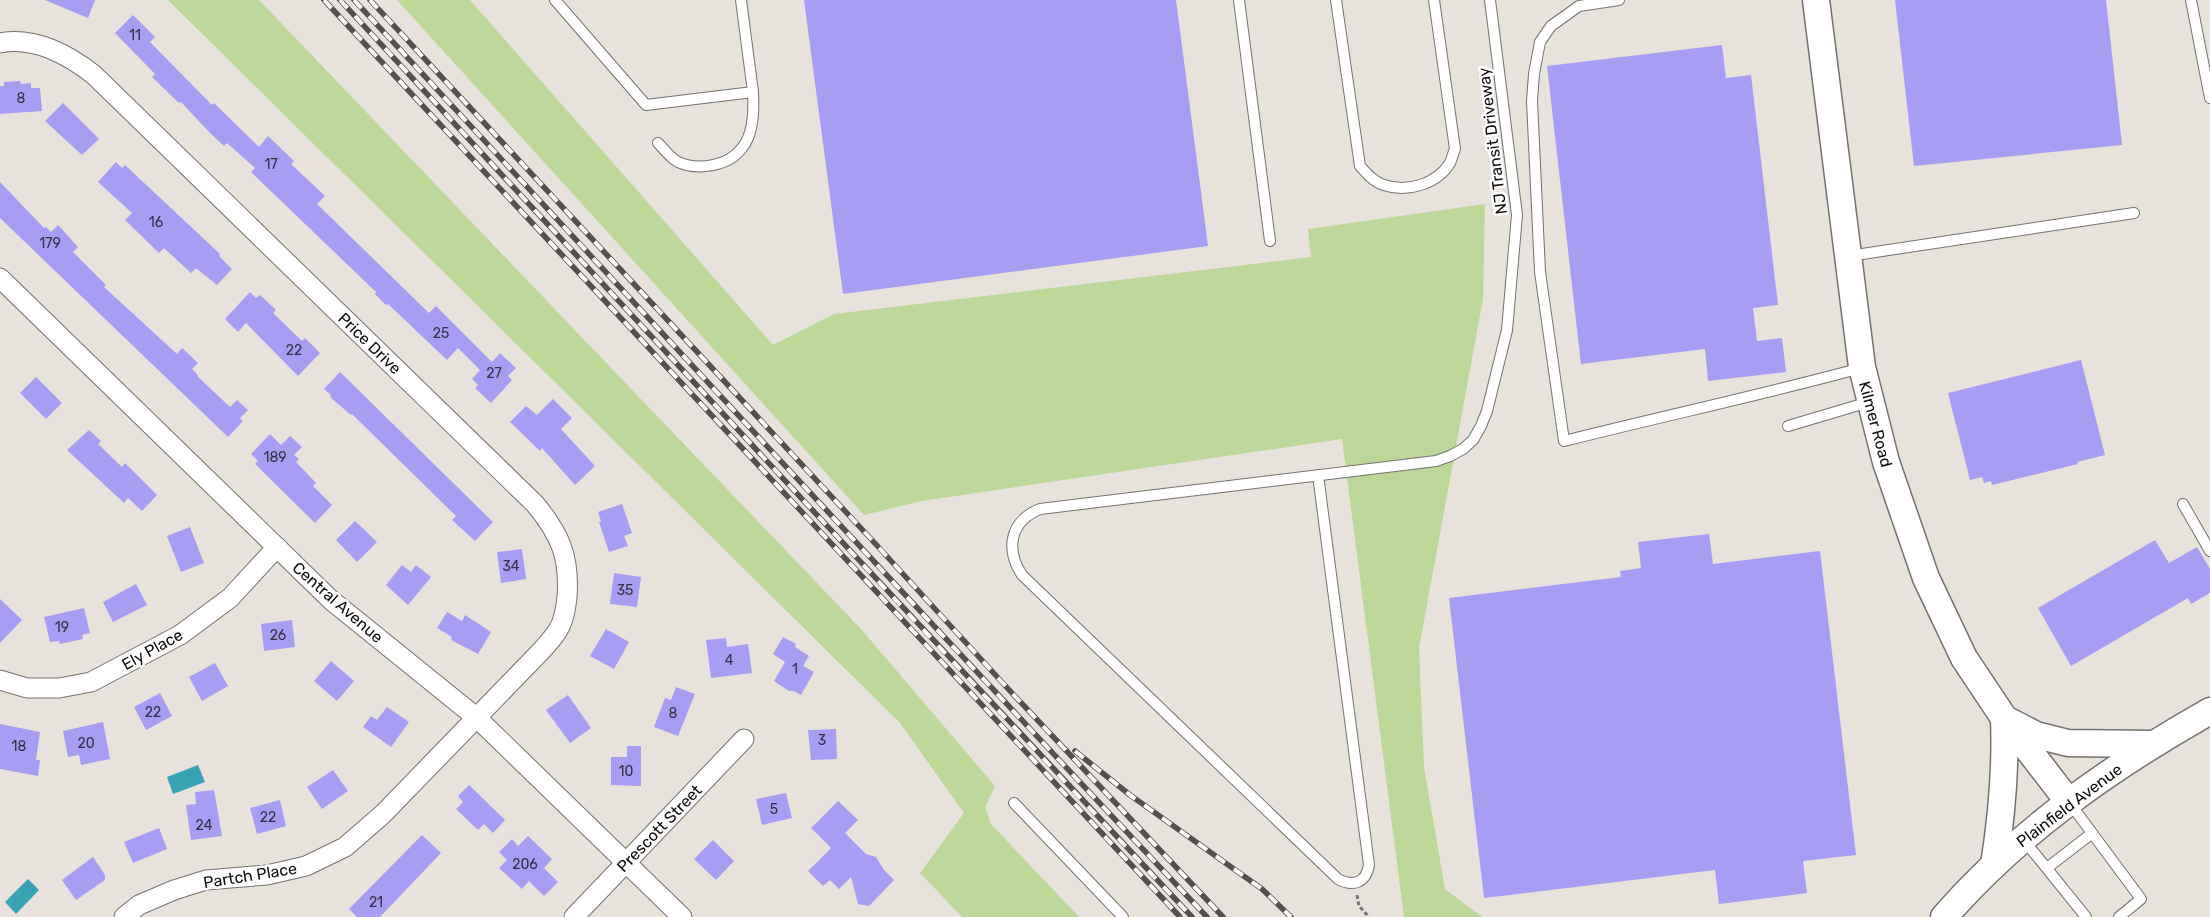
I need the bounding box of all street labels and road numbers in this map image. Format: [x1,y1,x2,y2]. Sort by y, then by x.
street label: NJ Transit Driveway [1474,66,1511,215]
street label: Price Drive [334,309,405,378]
street label: Kilmer Road [1855,379,1896,469]
street label: Central Avenue [289,558,387,647]
street label: Ely Place [118,625,186,674]
street label: Plainfield Avenue [2013,760,2126,851]
street label: Prescott Street [613,781,706,876]
street label: Partch Place [202,859,298,892]

